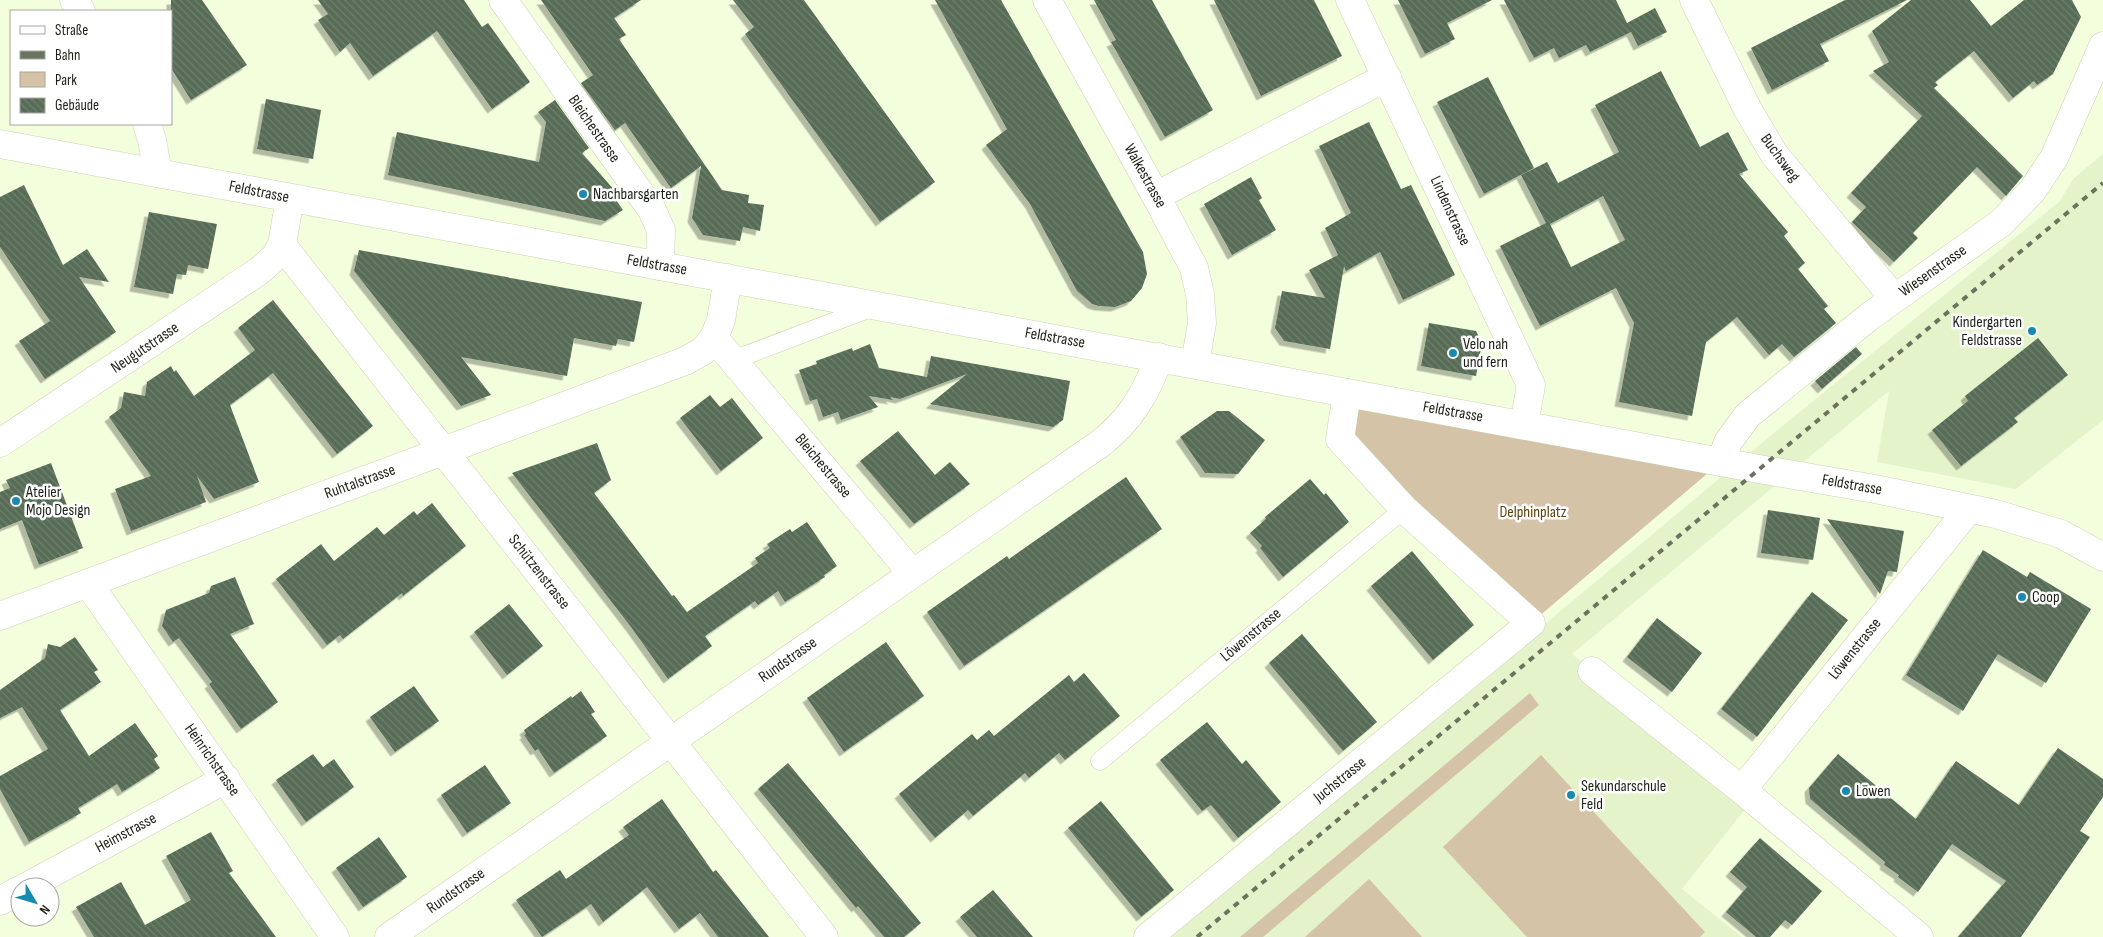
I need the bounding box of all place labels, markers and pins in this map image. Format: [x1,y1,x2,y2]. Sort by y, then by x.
place label: Nachbarsgarten [593,185,679,204]
marker: Nachbarsgarten [577,188,589,200]
place label: Kindergarten Feldstrasse [1952,313,2022,350]
marker: Kindergarten Feldstrasse [2026,325,2038,337]
place label: Velo nah und fern [1463,335,1508,372]
marker: Velo nah und fern [1447,347,1459,359]
place label: Atelier Mojo Design [25,483,90,520]
marker: Atelier Mojo Design [10,495,22,507]
place label: Coop [2032,588,2060,607]
marker: Coop [2016,591,2028,603]
place label: Sekundarschule Feld [1581,777,1666,814]
place label: Löwen [1856,782,1891,801]
marker: Löwen [1840,785,1852,797]
marker: Sekundarschule Feld [1565,789,1577,801]

